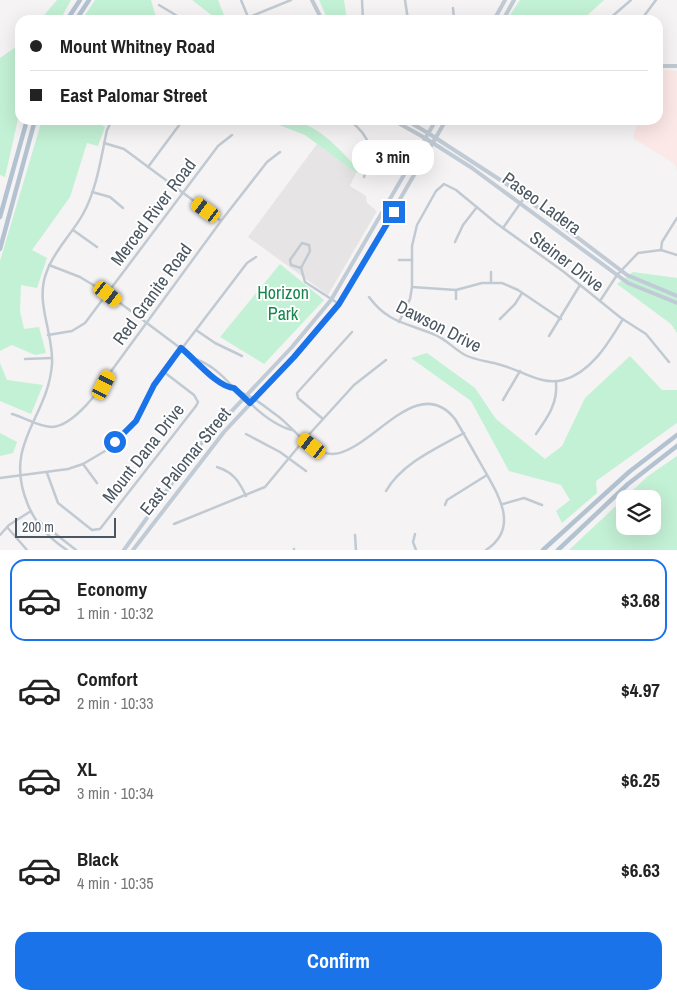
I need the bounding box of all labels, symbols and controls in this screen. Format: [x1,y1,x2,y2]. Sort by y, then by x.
text: Mount Whitney Road [60,33,215,59]
text: East Palomar Street [60,82,207,108]
callout: 3 min [353,140,435,174]
text: 3 min [376,146,410,168]
street label: Merced River Road [105,153,201,271]
street label: Paseo Ladera [497,166,587,240]
car [189,195,222,225]
route end [383,201,405,223]
street label: Steiner Drive [525,225,609,297]
street label: Red Granite Road [107,238,197,350]
car [91,279,124,309]
park label: Horizon Park [257,280,309,326]
street label: Dawson Drive [392,294,486,358]
car [90,368,117,402]
street label: Mount Dana Drive [96,398,190,508]
street label: East Palomar Street [134,402,236,520]
route start [104,431,126,453]
car [295,431,328,461]
map controls [616,490,661,535]
button: layers [616,490,661,535]
scale bar [15,515,116,538]
text: 200 m [22,518,54,536]
text: Economy [77,576,147,602]
icon: car [17,578,62,623]
text: $3.68 [621,587,660,613]
text: 1 min · 10:32 [77,602,154,624]
text: Comfort [77,666,138,692]
icon: car [17,668,62,713]
text: $4.97 [621,677,660,703]
text: 2 min · 10:33 [77,692,154,714]
text: XL [77,756,97,782]
icon: car [17,758,62,803]
text: $6.25 [621,767,660,793]
text: 3 min · 10:34 [77,782,154,804]
text: Black [77,846,119,872]
icon: car [17,848,62,893]
text: $6.63 [621,857,660,883]
text: 4 min · 10:35 [77,872,154,894]
button: Confirm [15,932,662,990]

